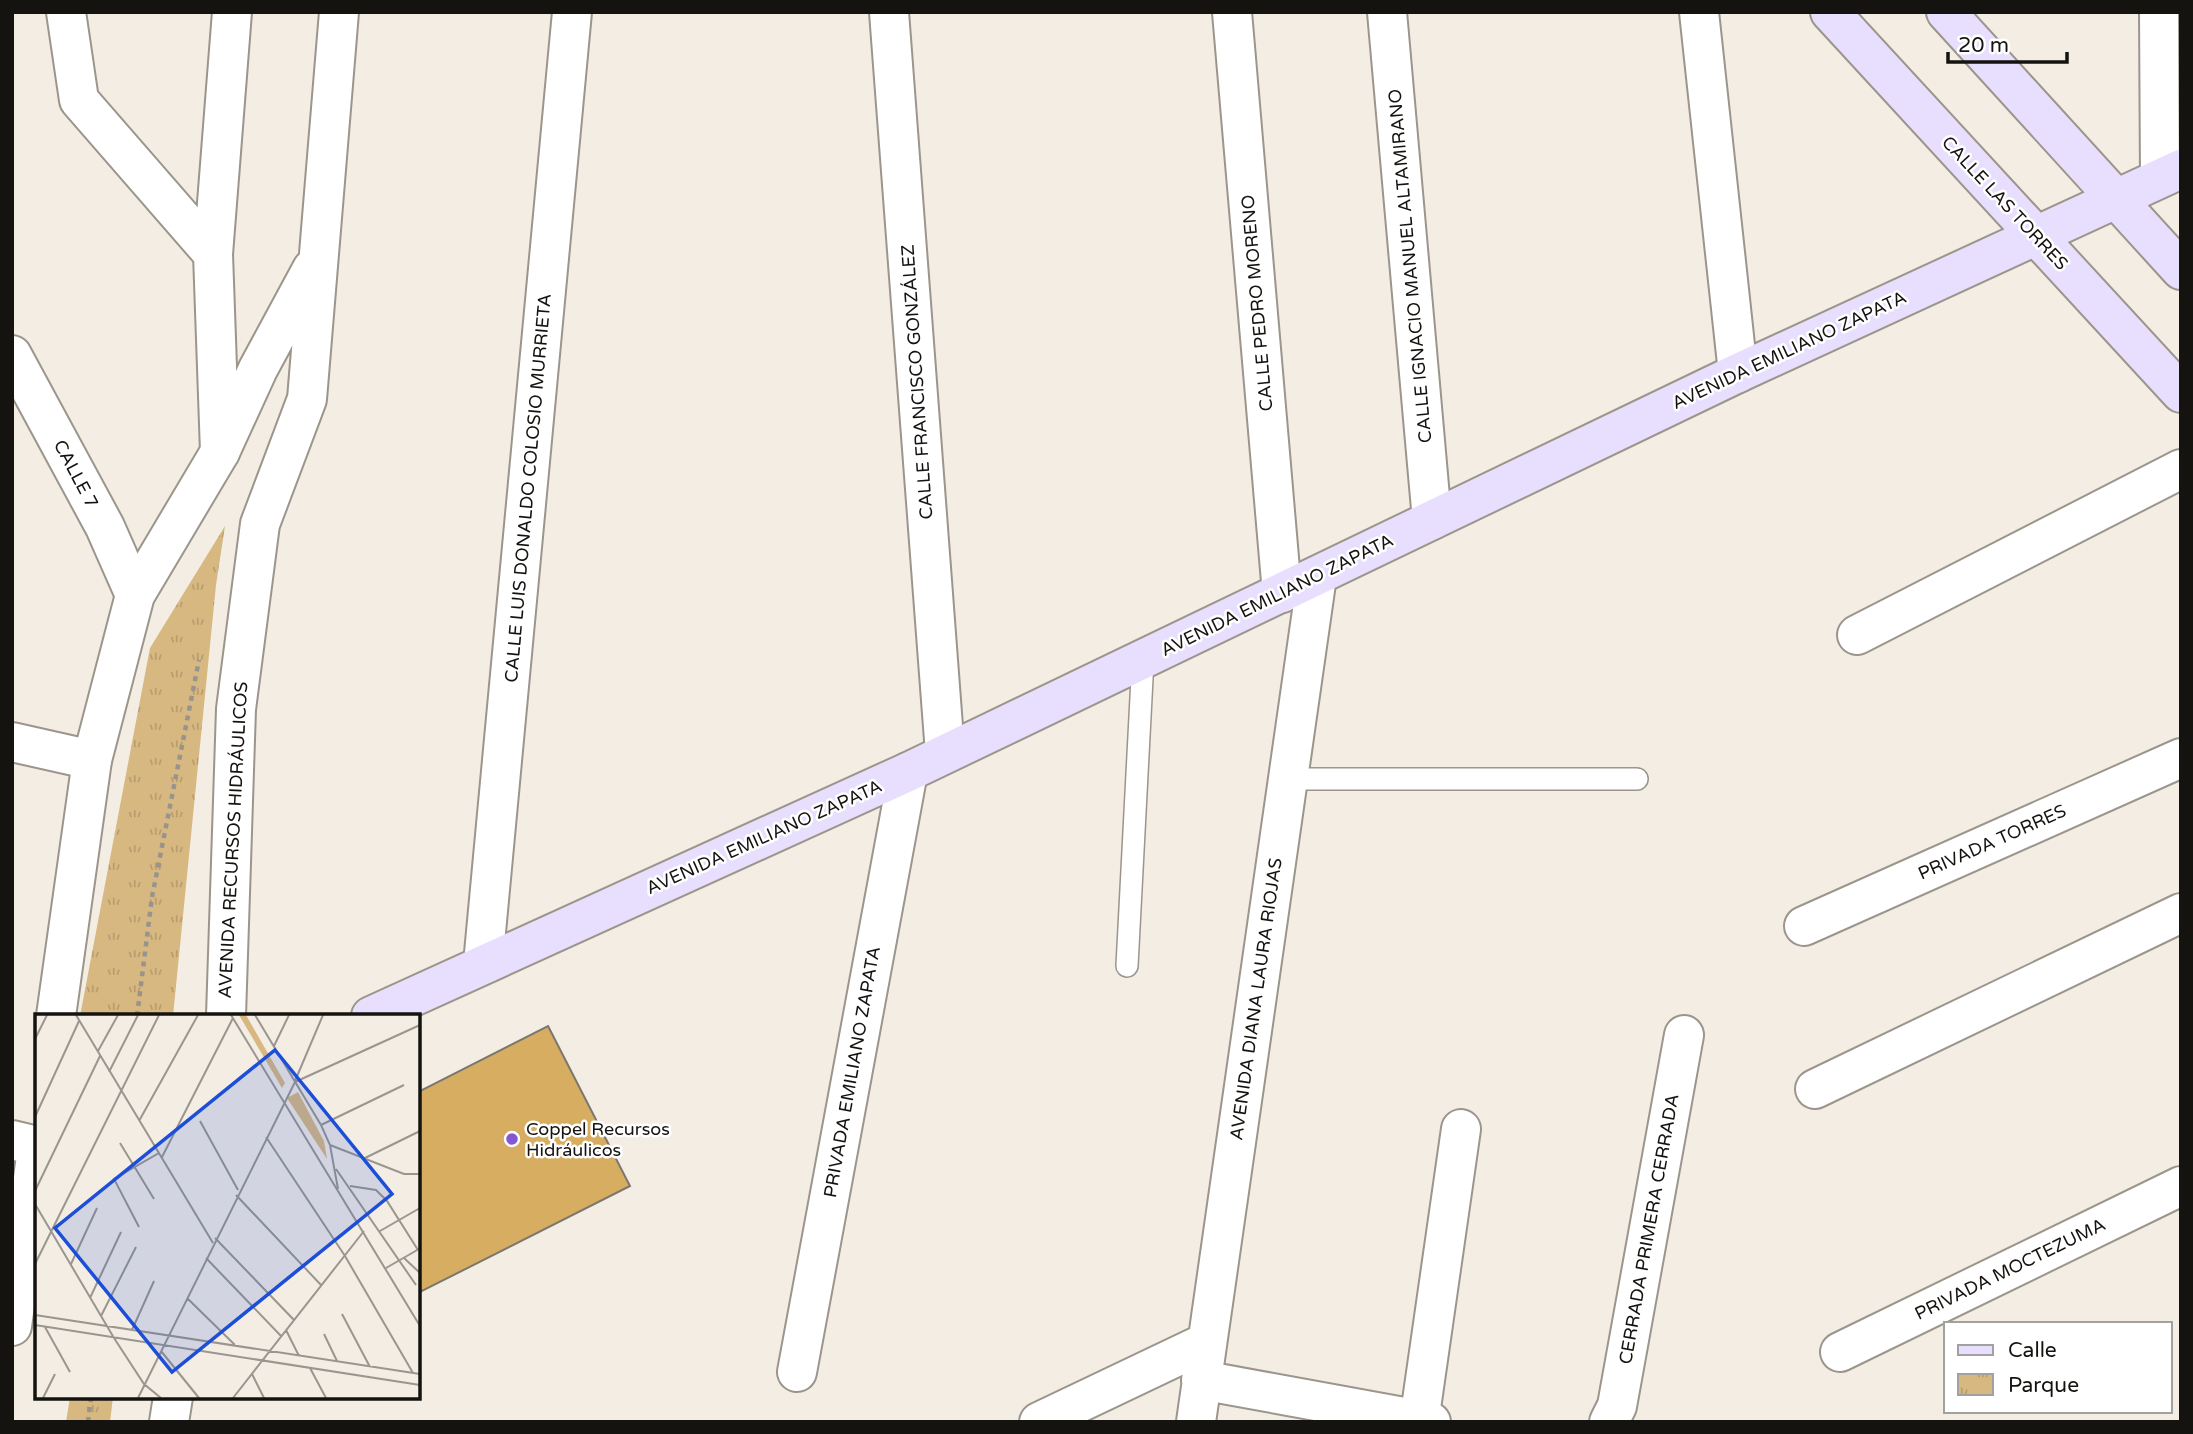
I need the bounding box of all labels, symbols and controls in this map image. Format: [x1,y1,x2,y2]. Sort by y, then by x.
scale bar [1948,21,2067,65]
text: 20 m [1958,33,2009,58]
street label: CALLE IGNACIO MANUEL ALTAMIRANO [1384,88,1436,444]
street label: CALLE LAS TORRES [1937,131,2073,275]
street label: CALLE PEDRO MORENO [1237,194,1277,412]
street label: CALLE FRANCISCO GONZÁLEZ [896,244,938,520]
street label: AVENIDA EMILIANO ZAPATA [1668,286,1910,414]
street label: CALLE LUIS DONALDO COLOSIO MURRIETA [500,293,556,683]
street label: CALLE 7 [49,436,103,512]
street label: AVENIDA EMILIANO ZAPATA [1157,529,1397,661]
street label: AVENIDA RECURSOS HIDRÁULICOS [214,681,252,999]
street label: AVENIDA EMILIANO ZAPATA [643,775,885,899]
street label: PRIVADA TORRES [1914,799,2070,885]
street label: AVENIDA DIANA LAURA RIOJAS [1225,856,1287,1142]
street label: PRIVADA EMILIANO ZAPATA [819,945,885,1199]
inset map [35,1014,420,1399]
street label: CERRADA PRIMERA CERRADA [1614,1092,1684,1366]
place label: Coppel Recursos Hidráulicos [526,1118,670,1161]
marker: Coppel Recursos Hidráulicos [504,1131,520,1147]
street label: PRIVADA MOCTEZUMA [1911,1213,2109,1325]
legend [1944,1322,2172,1413]
text: Calle [2008,1338,2057,1363]
text: Parque [2008,1373,2079,1398]

